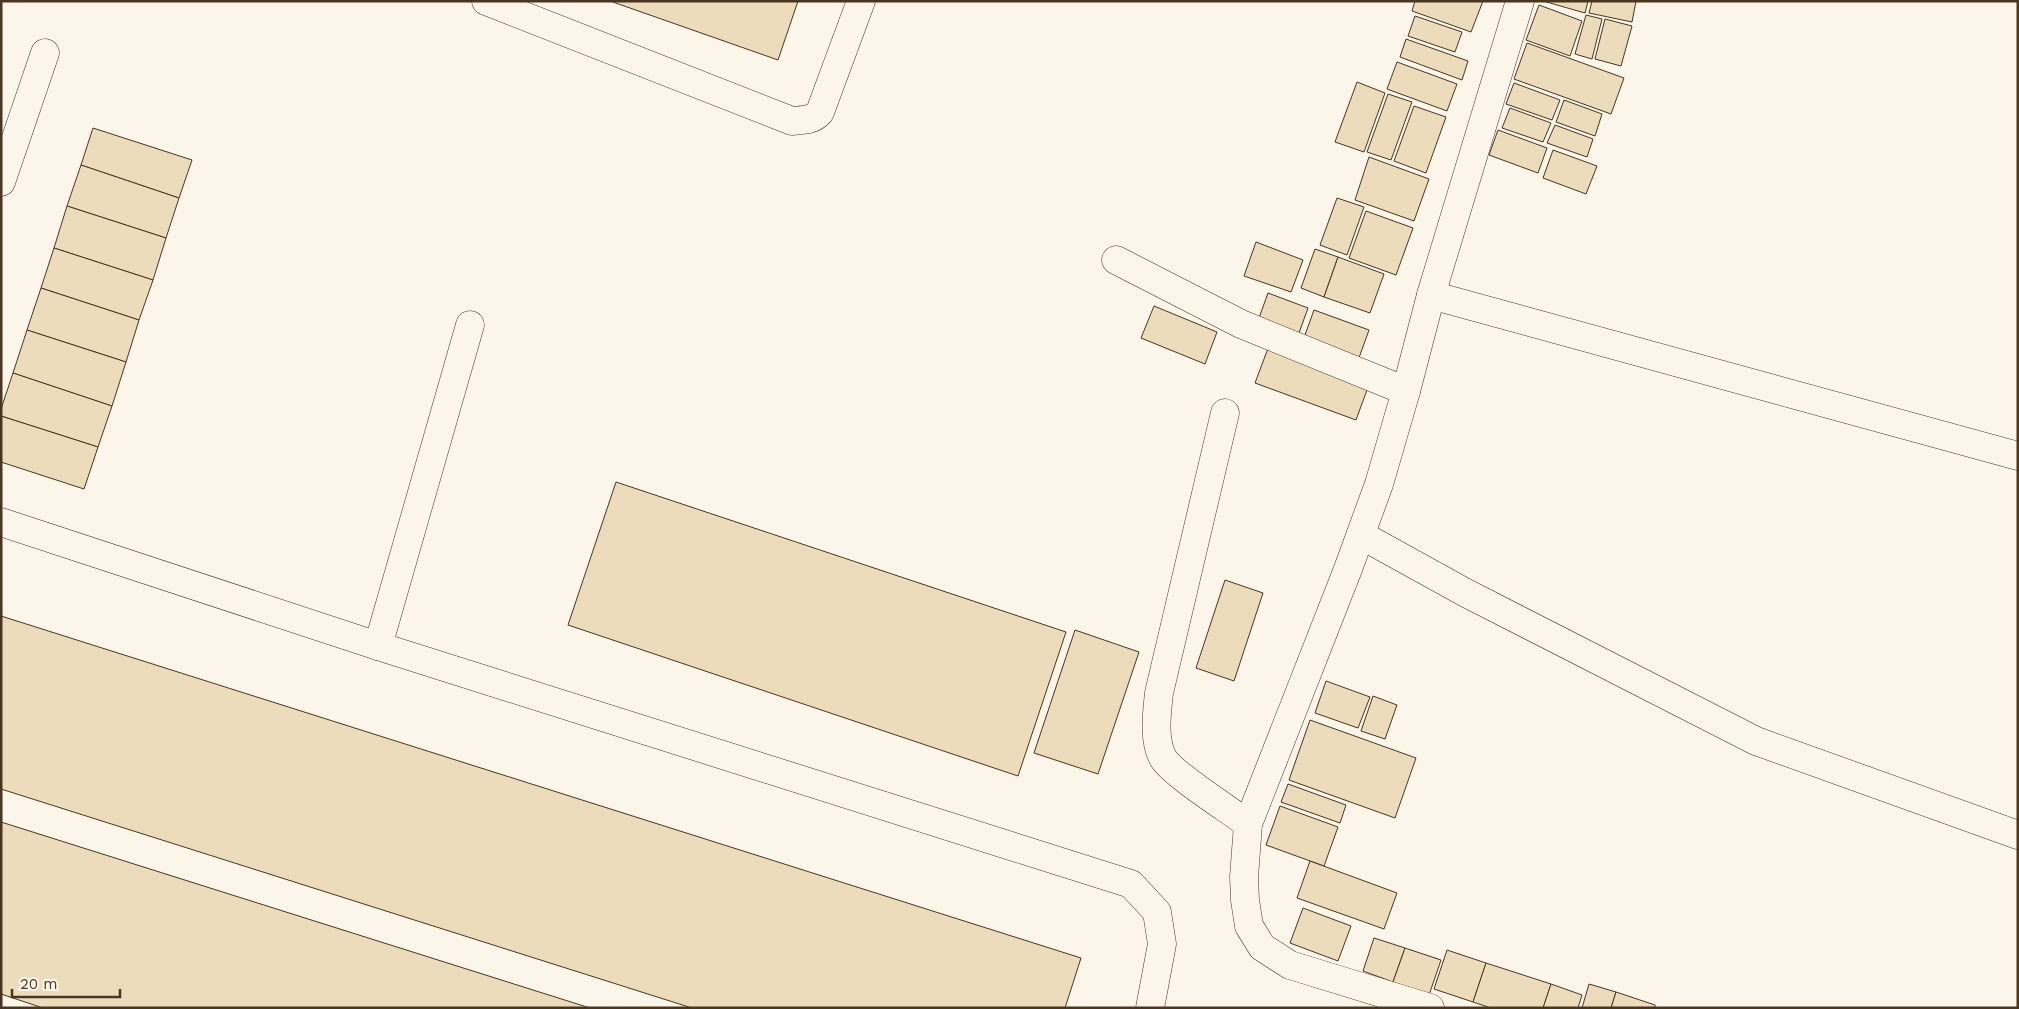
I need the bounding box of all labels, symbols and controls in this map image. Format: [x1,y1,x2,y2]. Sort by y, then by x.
scale bar [12,966,120,998]
text: 20 m [20,975,58,993]

